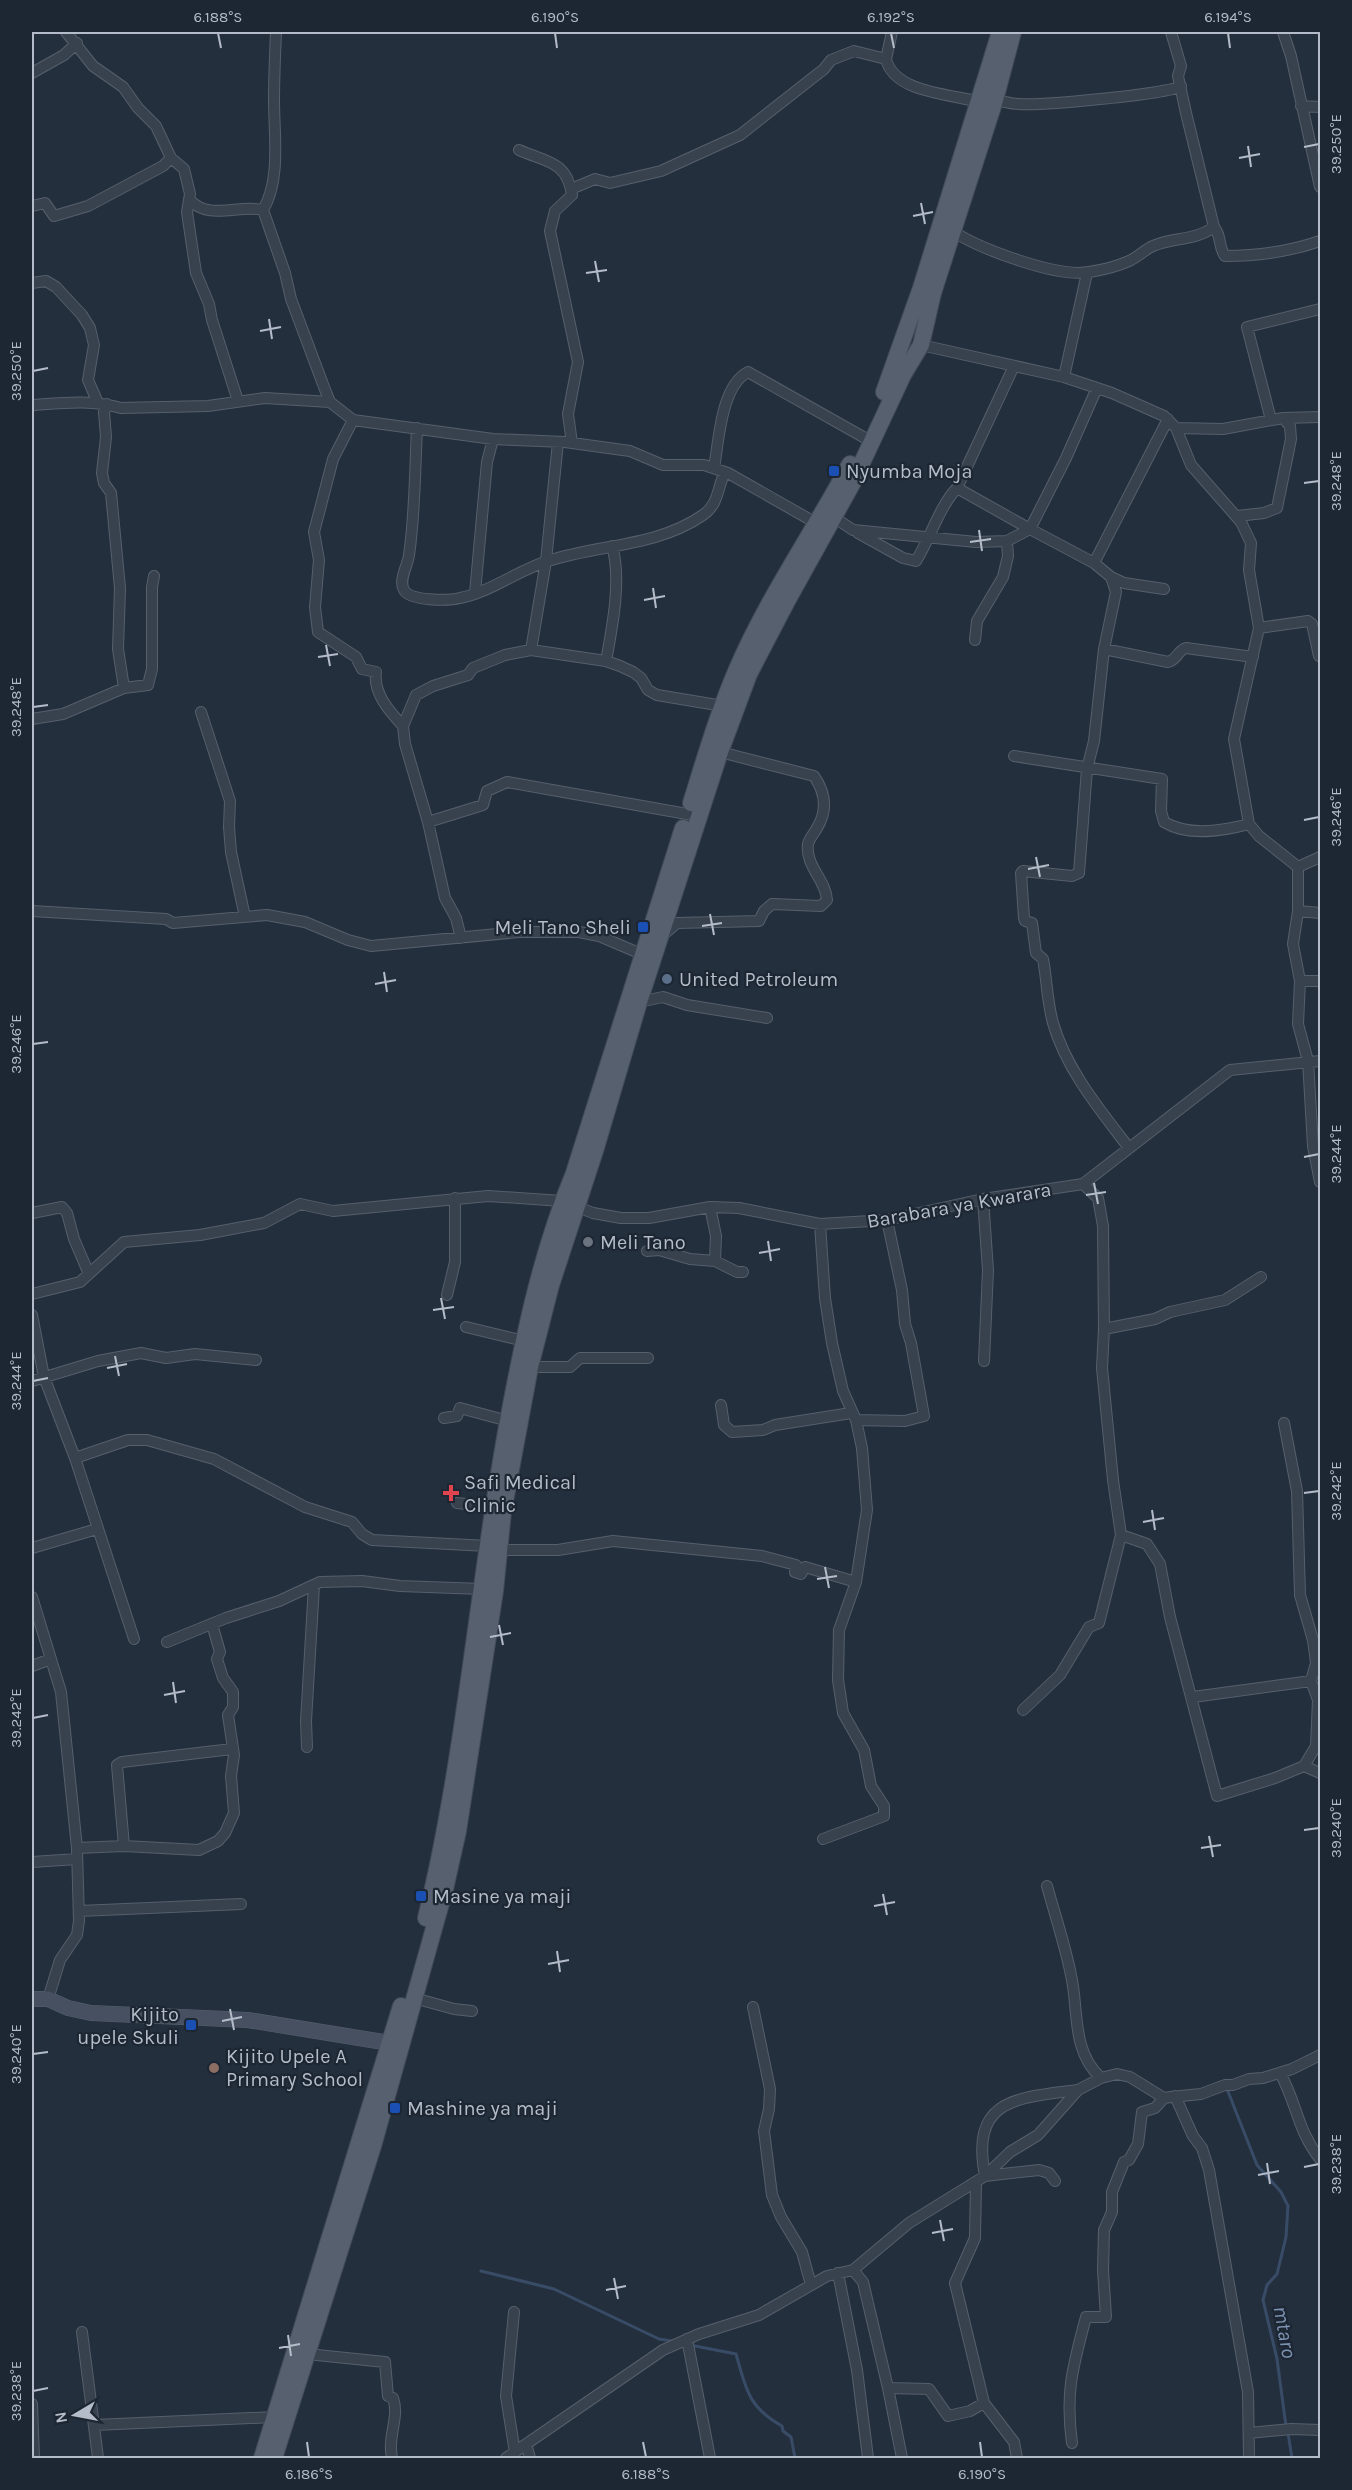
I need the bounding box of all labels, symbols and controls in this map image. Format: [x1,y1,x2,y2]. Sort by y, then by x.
text: 6.188°S [194,8,242,26]
text: 6.190°S [531,8,579,26]
text: 6.192°S [867,8,915,26]
text: 6.194°S [1204,8,1252,26]
text: 39.250°E [1327,114,1345,174]
text: 39.250°E [7,341,25,401]
text: 39.248°E [1327,451,1345,511]
place label: Nyumba Moja [846,460,973,483]
marker: Nyumba Moja [827,464,841,478]
text: 39.248°E [7,677,25,737]
text: 39.246°E [1327,787,1345,847]
place label: Meli Tano Sheli [494,916,631,939]
marker: Meli Tano Sheli [636,920,650,934]
place label: United Petroleum [679,968,838,991]
marker: United Petroleum [660,972,674,986]
text: 39.246°E [7,1014,25,1074]
text: 39.244°E [1327,1124,1345,1184]
street label: Barabara ya Kwarara [865,1178,1053,1233]
place label: Meli Tano [600,1231,686,1254]
marker: Meli Tano [581,1235,595,1249]
text: 39.244°E [7,1351,25,1411]
text: 39.242°E [1327,1461,1345,1521]
place label: Safi Medical Clinic [464,1471,577,1517]
marker: Safi Medical Clinic [442,1484,460,1502]
text: 39.242°E [7,1688,25,1748]
text: 39.240°E [1327,1798,1345,1858]
place label: Masine ya maji [433,1885,572,1908]
marker: Masine ya maji [414,1889,428,1903]
place label: Kijito upele Skuli [77,2003,179,2049]
marker: Kijito upele Skuli [184,2018,198,2032]
text: 39.240°E [7,2024,25,2084]
place label: Kijito Upele A Primary School [226,2045,363,2091]
marker: Kijito Upele A Primary School [207,2061,221,2075]
place label: Mashine ya maji [407,2097,558,2120]
marker: Mashine ya maji [388,2101,402,2115]
text: 39.238°E [1327,2134,1345,2194]
water label: mtaro [1269,2304,1302,2361]
text: 39.238°E [7,2361,25,2421]
north arrow [45,2385,105,2445]
text: N [50,2410,71,2425]
text: 6.186°S [285,2465,333,2483]
text: 6.188°S [622,2465,670,2483]
text: 6.190°S [958,2465,1006,2483]

